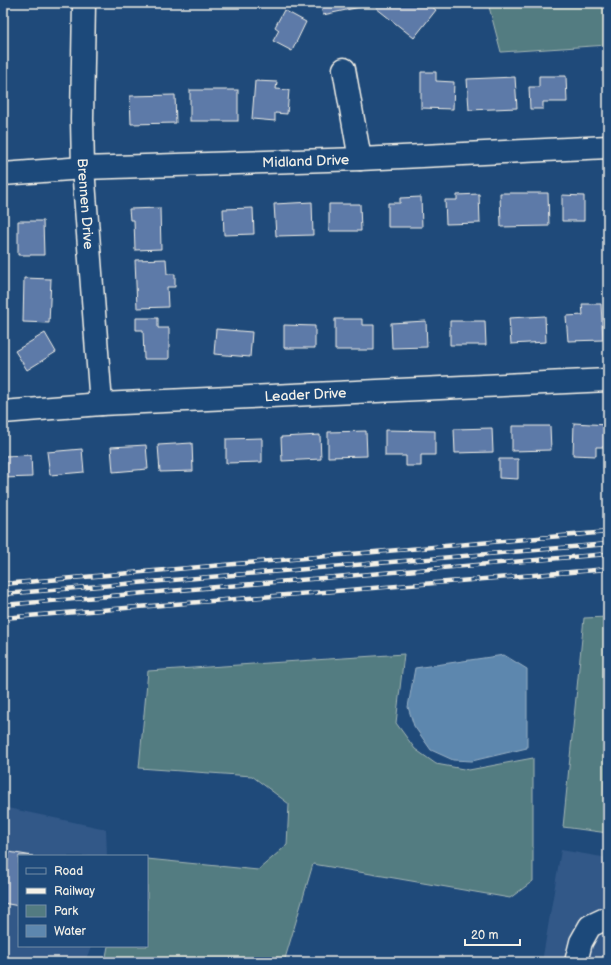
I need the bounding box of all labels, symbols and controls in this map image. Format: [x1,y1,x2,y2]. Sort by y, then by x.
street label: Midland Drive [262,151,349,171]
street label: Brennen Drive [74,158,97,250]
street label: Leader Drive [264,384,347,405]
legend [18,855,148,947]
text: Road [54,864,83,879]
text: Railway [54,884,96,899]
text: Park [54,904,78,919]
scale bar [465,921,520,947]
text: Water [54,924,86,939]
text: 20 m [471,928,498,943]

